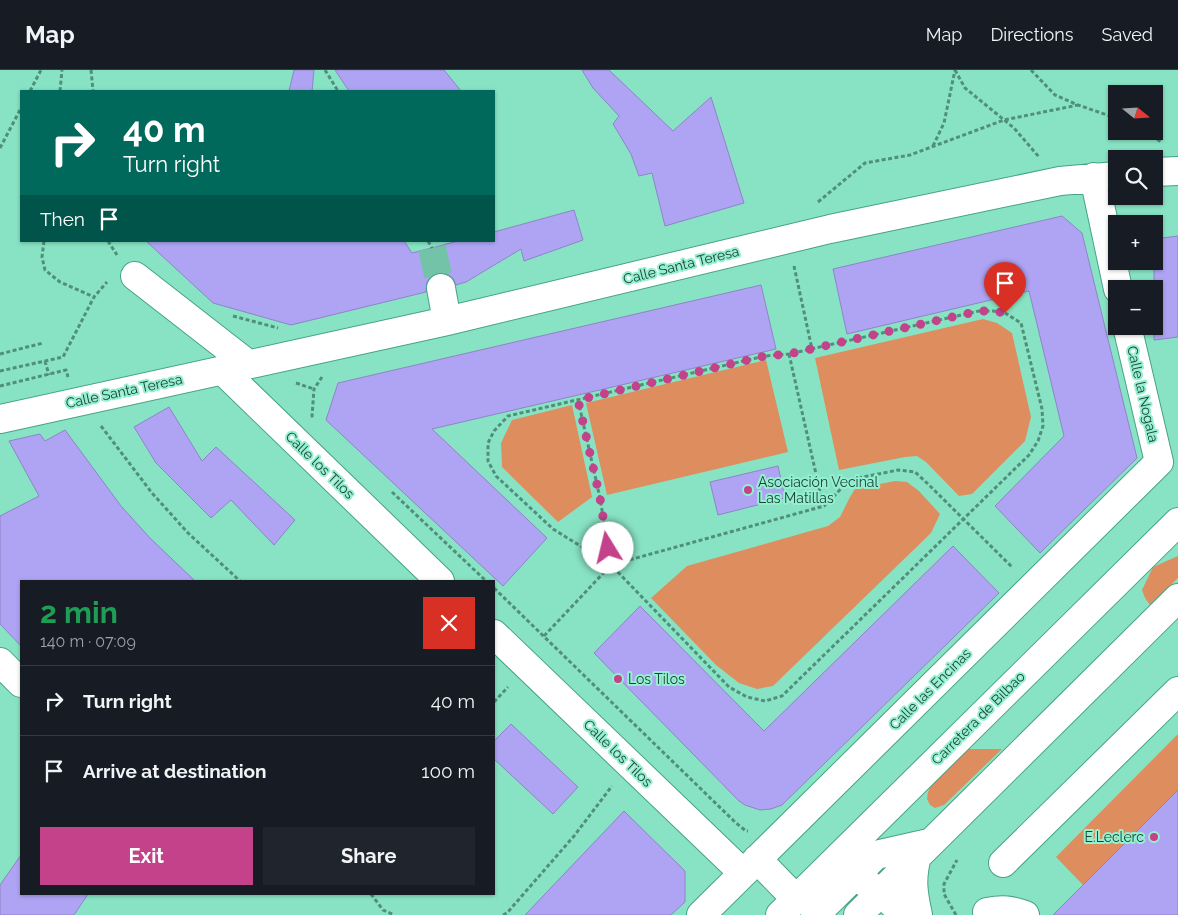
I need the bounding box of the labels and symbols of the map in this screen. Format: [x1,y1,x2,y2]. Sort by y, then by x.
north arrow [1108,85,1162,140]
street label: Calle Santa Teresa [621,243,741,287]
pin [984,262,1026,313]
street label: Calle la Nogala [1124,344,1162,444]
street label: Calle Santa Teresa [64,371,184,411]
street label: Calle los Tilos [282,428,358,502]
place label: Asociación Vecinal Las Matillas [758,474,878,506]
marker: Asociación Vecinal Las Matillas [742,484,754,496]
position arrow [581,521,633,573]
street label: Calle las Encinas [886,645,974,733]
street label: Carretera de Bilbao [928,668,1028,768]
place label: Los Tilos [628,671,685,687]
marker: Los Tilos [612,673,624,685]
street label: Calle los Tilos [580,716,656,790]
place label: E.Leclerc [1085,829,1144,845]
marker: E.Leclerc [1148,831,1160,843]

